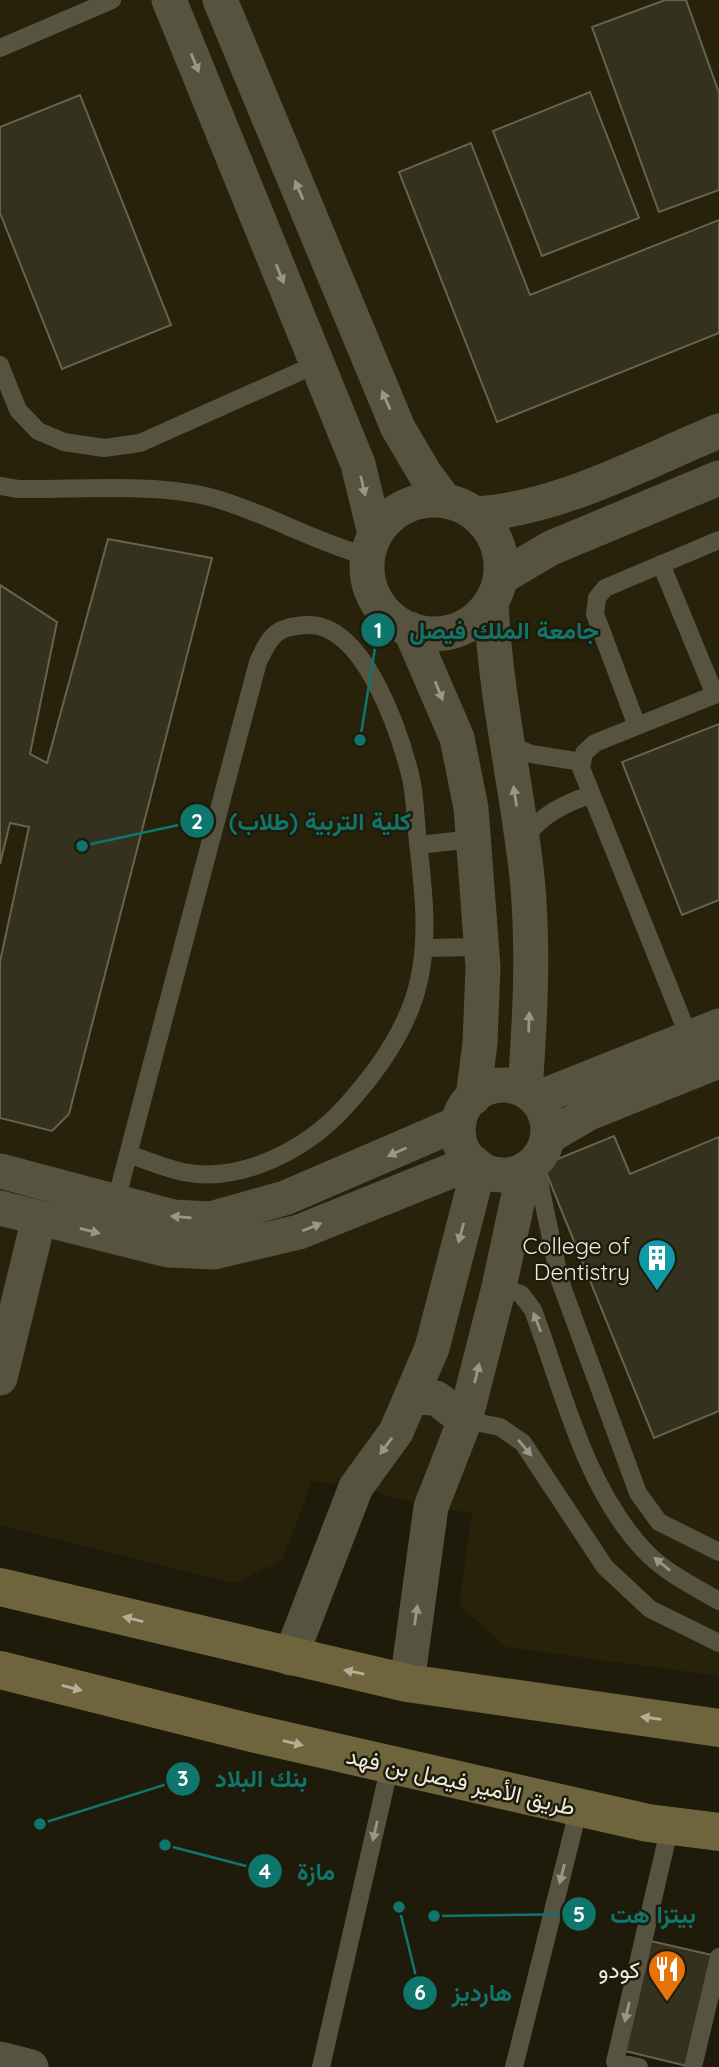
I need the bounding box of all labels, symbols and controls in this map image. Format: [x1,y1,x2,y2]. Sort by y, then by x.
one-way arrow [189,53,200,74]
one-way arrow [293,179,304,200]
one-way arrow [275,264,286,285]
one-way arrow [380,389,391,410]
one-way arrow [358,475,369,497]
callout: جامعة الملك فيصل [360,608,613,653]
text: جامعة الملك فيصل [409,615,599,645]
text: 1 [374,617,382,643]
one-way arrow [433,681,444,702]
one-way arrow [509,785,520,807]
callout: (كلية التربية (طلاب [179,799,425,844]
text: (كلية التربية (طلاب [229,806,411,837]
text: 2 [191,808,203,834]
one-way arrow [524,1011,535,1033]
one-way arrow [386,1147,407,1158]
one-way arrow [170,1211,192,1222]
one-way arrow [301,1221,322,1232]
one-way arrow [455,1222,466,1244]
one-way arrow [79,1225,101,1236]
place label: College of Dentistry [523,1231,630,1286]
building icon: College of Dentistry [636,1237,678,1292]
one-way arrow [531,1311,542,1332]
one-way arrow [472,1361,483,1383]
one-way arrow [379,1437,393,1455]
one-way arrow [517,1439,533,1457]
one-way arrow [653,1557,671,1572]
one-way arrow [411,1604,422,1626]
one-way arrow [122,1613,144,1624]
one-way arrow [343,1666,365,1677]
one-way arrow [61,1683,83,1694]
one-way arrow [640,1713,662,1724]
one-way arrow [282,1737,304,1748]
street label: طريق الأمير فيصل بن فهد [343,1741,578,1822]
callout: بنك البلاد [166,1756,321,1801]
text: بنك البلاد [215,1763,307,1793]
text: 3 [177,1765,189,1791]
one-way arrow [369,1820,380,1842]
callout: مازة [248,1849,349,1894]
text: مازة [297,1856,335,1887]
text: 4 [259,1858,271,1884]
one-way arrow [556,1863,567,1885]
callout: بيتزا هت [561,1892,710,1937]
text: بيتزا هت [610,1899,696,1930]
text: 5 [573,1901,585,1927]
restaurant icon: كودو [646,1948,688,2003]
place label: كودو [598,1955,640,1985]
callout: هارديز [403,1970,526,2015]
text: هارديز [451,1977,512,2008]
text: 6 [414,1979,426,2005]
one-way arrow [621,2001,632,2023]

